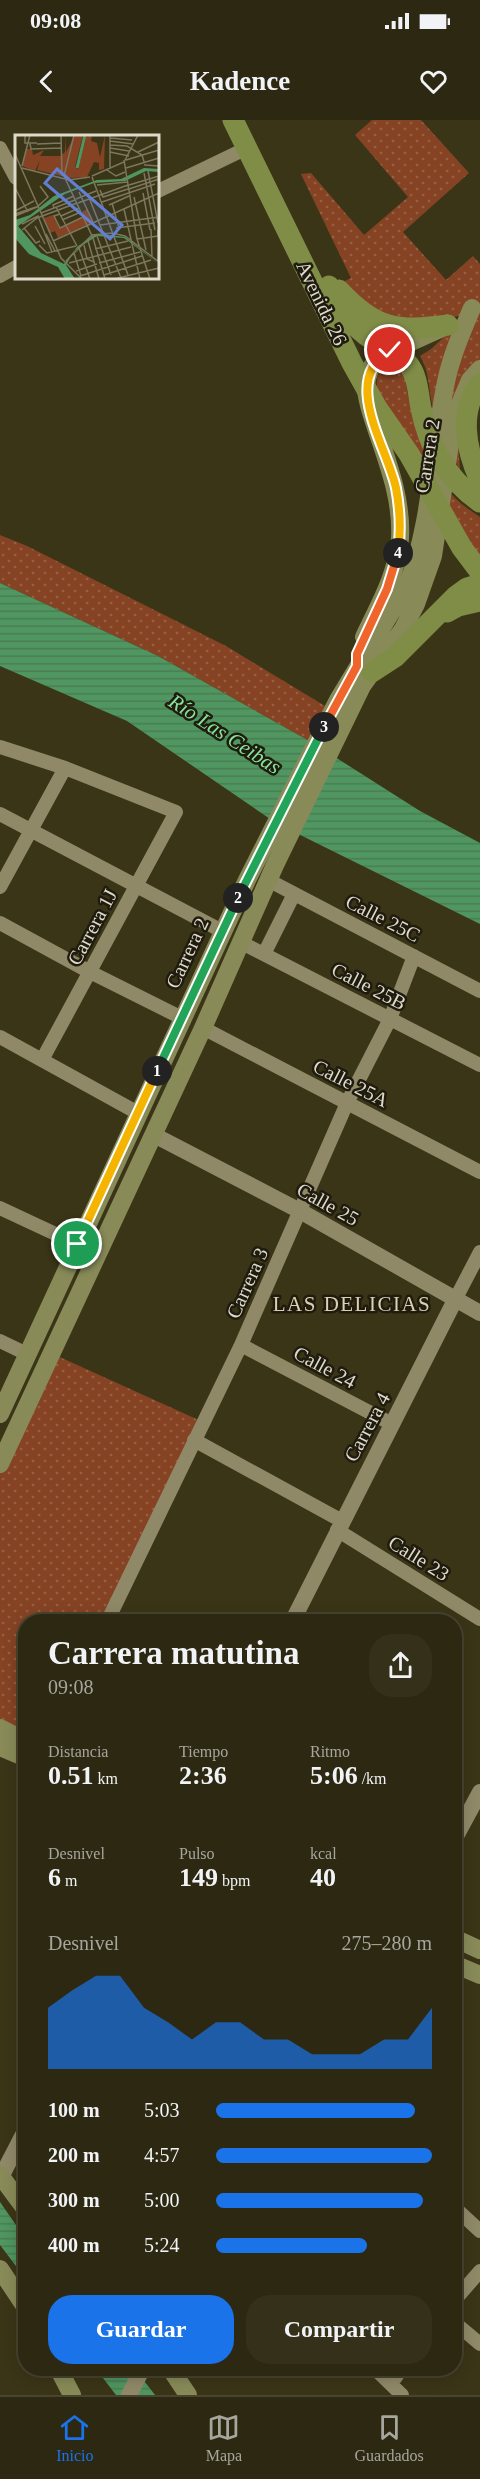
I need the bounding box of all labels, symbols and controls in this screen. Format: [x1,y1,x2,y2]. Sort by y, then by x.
text: 09:08 [30,8,81,33]
icon: back [30,65,63,98]
icon: heart [417,65,450,98]
text: Kadence [190,66,290,96]
inset map [15,135,159,279]
street label: Avenida 26 [292,257,352,349]
pin [364,324,415,375]
icon: check [373,333,406,366]
street label: Carrera 2 [410,417,444,495]
pin: 4 [383,538,413,568]
text: 4 [394,544,402,561]
water label: Río Las Ceibas [164,688,285,779]
pin: 3 [309,712,339,742]
text: 3 [320,718,328,735]
pin: 2 [223,883,253,913]
street label: Carrera 1J [63,885,121,969]
text: 2 [234,889,242,906]
street label: Calle 25C [342,890,424,946]
street label: Carrera 2 [161,914,213,992]
street label: Calle 25B [328,958,410,1014]
street label: Calle 25A [310,1055,393,1112]
pin: 1 [142,1056,172,1086]
text: 1 [153,1062,161,1079]
street label: Calle 25 [293,1178,363,1230]
pin [51,1218,102,1269]
icon: arrive [60,1227,93,1260]
street label: Carrera 3 [222,1244,272,1322]
district label: LAS DELICIAS [273,1292,431,1316]
street label: Calle 24 [290,1342,360,1392]
street label: Carrera 4 [340,1389,394,1465]
street label: Calle 23 [385,1531,453,1585]
button: share [369,1634,432,1697]
text: Carrera matutina [48,1635,299,1671]
text: 09:08 [48,1676,94,1698]
text: Distancia [48,1743,108,1760]
text: Tiempo [179,1743,228,1760]
text: Ritmo [310,1743,350,1760]
text: 0.51 [48,1761,94,1790]
text: 2:36 [179,1761,227,1790]
text: 5:06 [310,1761,358,1790]
text: km [94,1770,118,1787]
text: /km [358,1770,387,1787]
text: Desnivel [48,1845,105,1862]
text: Pulso [179,1845,215,1862]
text: kcal [310,1845,337,1862]
text: 6 [48,1863,61,1892]
text: 149 [179,1863,218,1892]
text: 40 [310,1863,336,1892]
text: m [61,1872,77,1889]
text: bpm [218,1872,250,1889]
text: Desnivel [48,1932,119,1954]
text: 275–280 m [341,1932,432,1954]
text: 100 m [48,2099,100,2121]
text: 5:03 [144,2099,180,2121]
text: 200 m [48,2144,100,2166]
text: 4:57 [144,2144,180,2166]
text: 300 m [48,2189,100,2211]
text: 5:00 [144,2189,180,2211]
text: 400 m [48,2234,100,2256]
text: 5:24 [144,2234,180,2256]
button: Guardar [48,2295,234,2364]
button: Compartir [246,2295,432,2364]
tab: Inicio [56,2411,93,2465]
tab: Mapa [206,2411,242,2465]
tab: Guardados [355,2411,424,2465]

